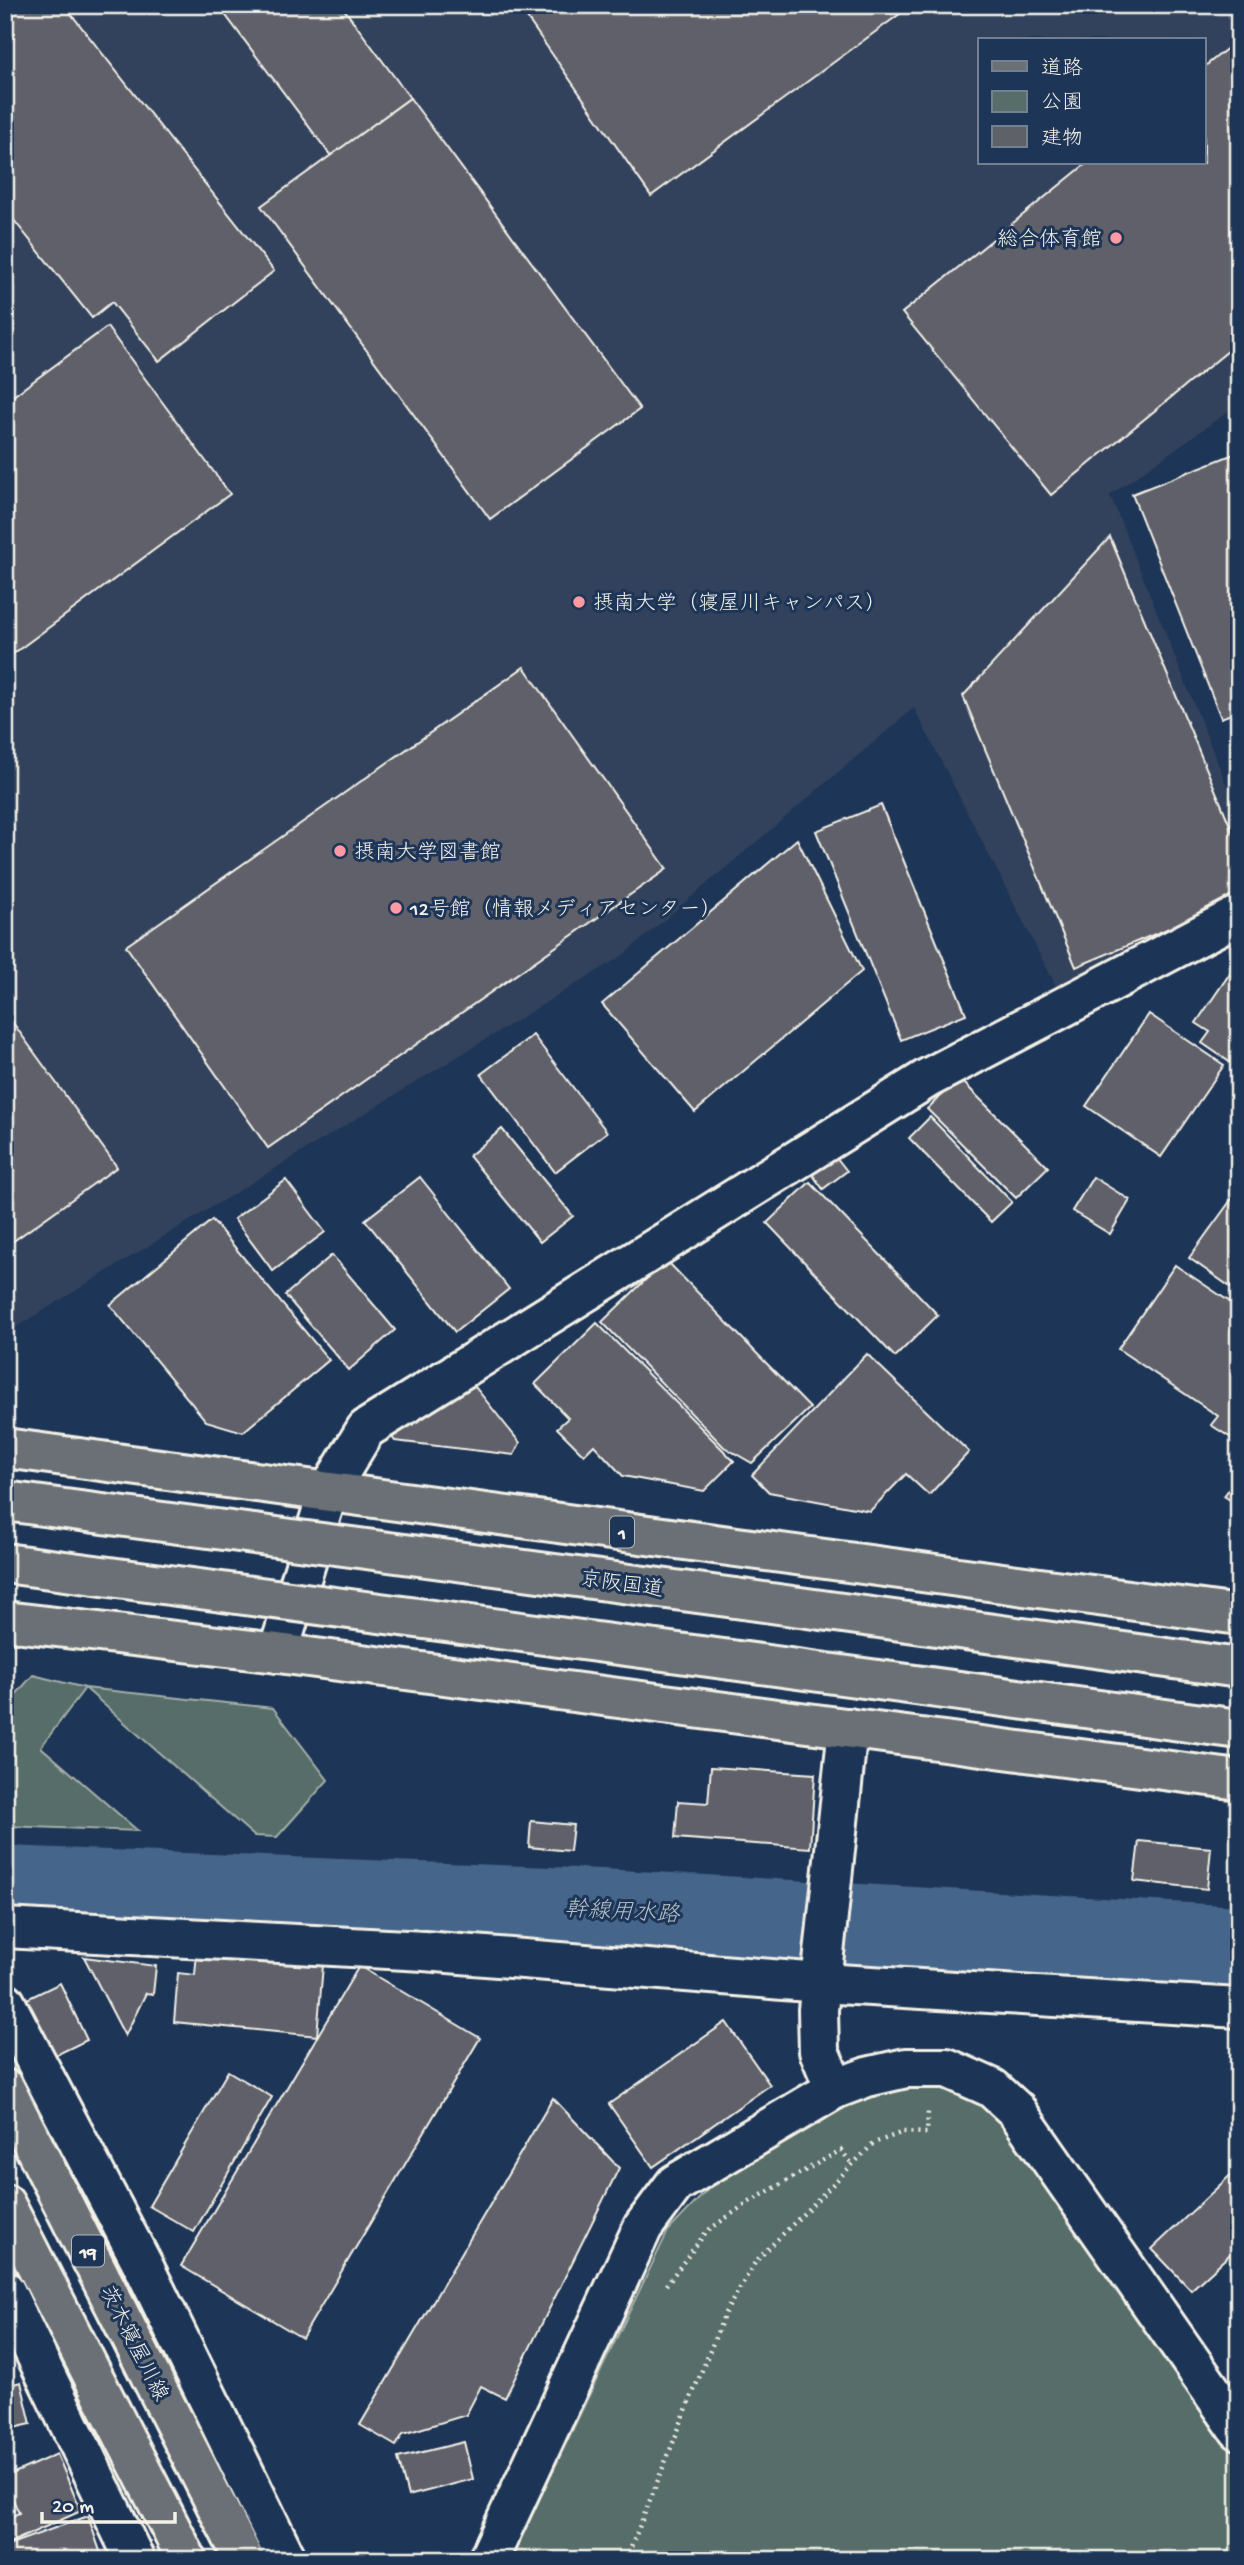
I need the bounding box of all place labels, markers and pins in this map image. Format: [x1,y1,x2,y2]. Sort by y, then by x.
place label: 総合体育館 [997,227,1102,254]
marker: 総合体育館 [1108,230,1124,246]
place label: 摂南大学（寝屋川キャンパス） [593,591,886,618]
marker: 摂南大学（寝屋川キャンパス） [571,594,587,610]
place label: 摂南大学図書館 [354,840,501,867]
marker: 摂南大学図書館 [332,843,348,859]
place label: 12号館（情報メディアセンター） [409,897,722,924]
marker: 12号館（情報メディアセンター） [388,900,404,916]

